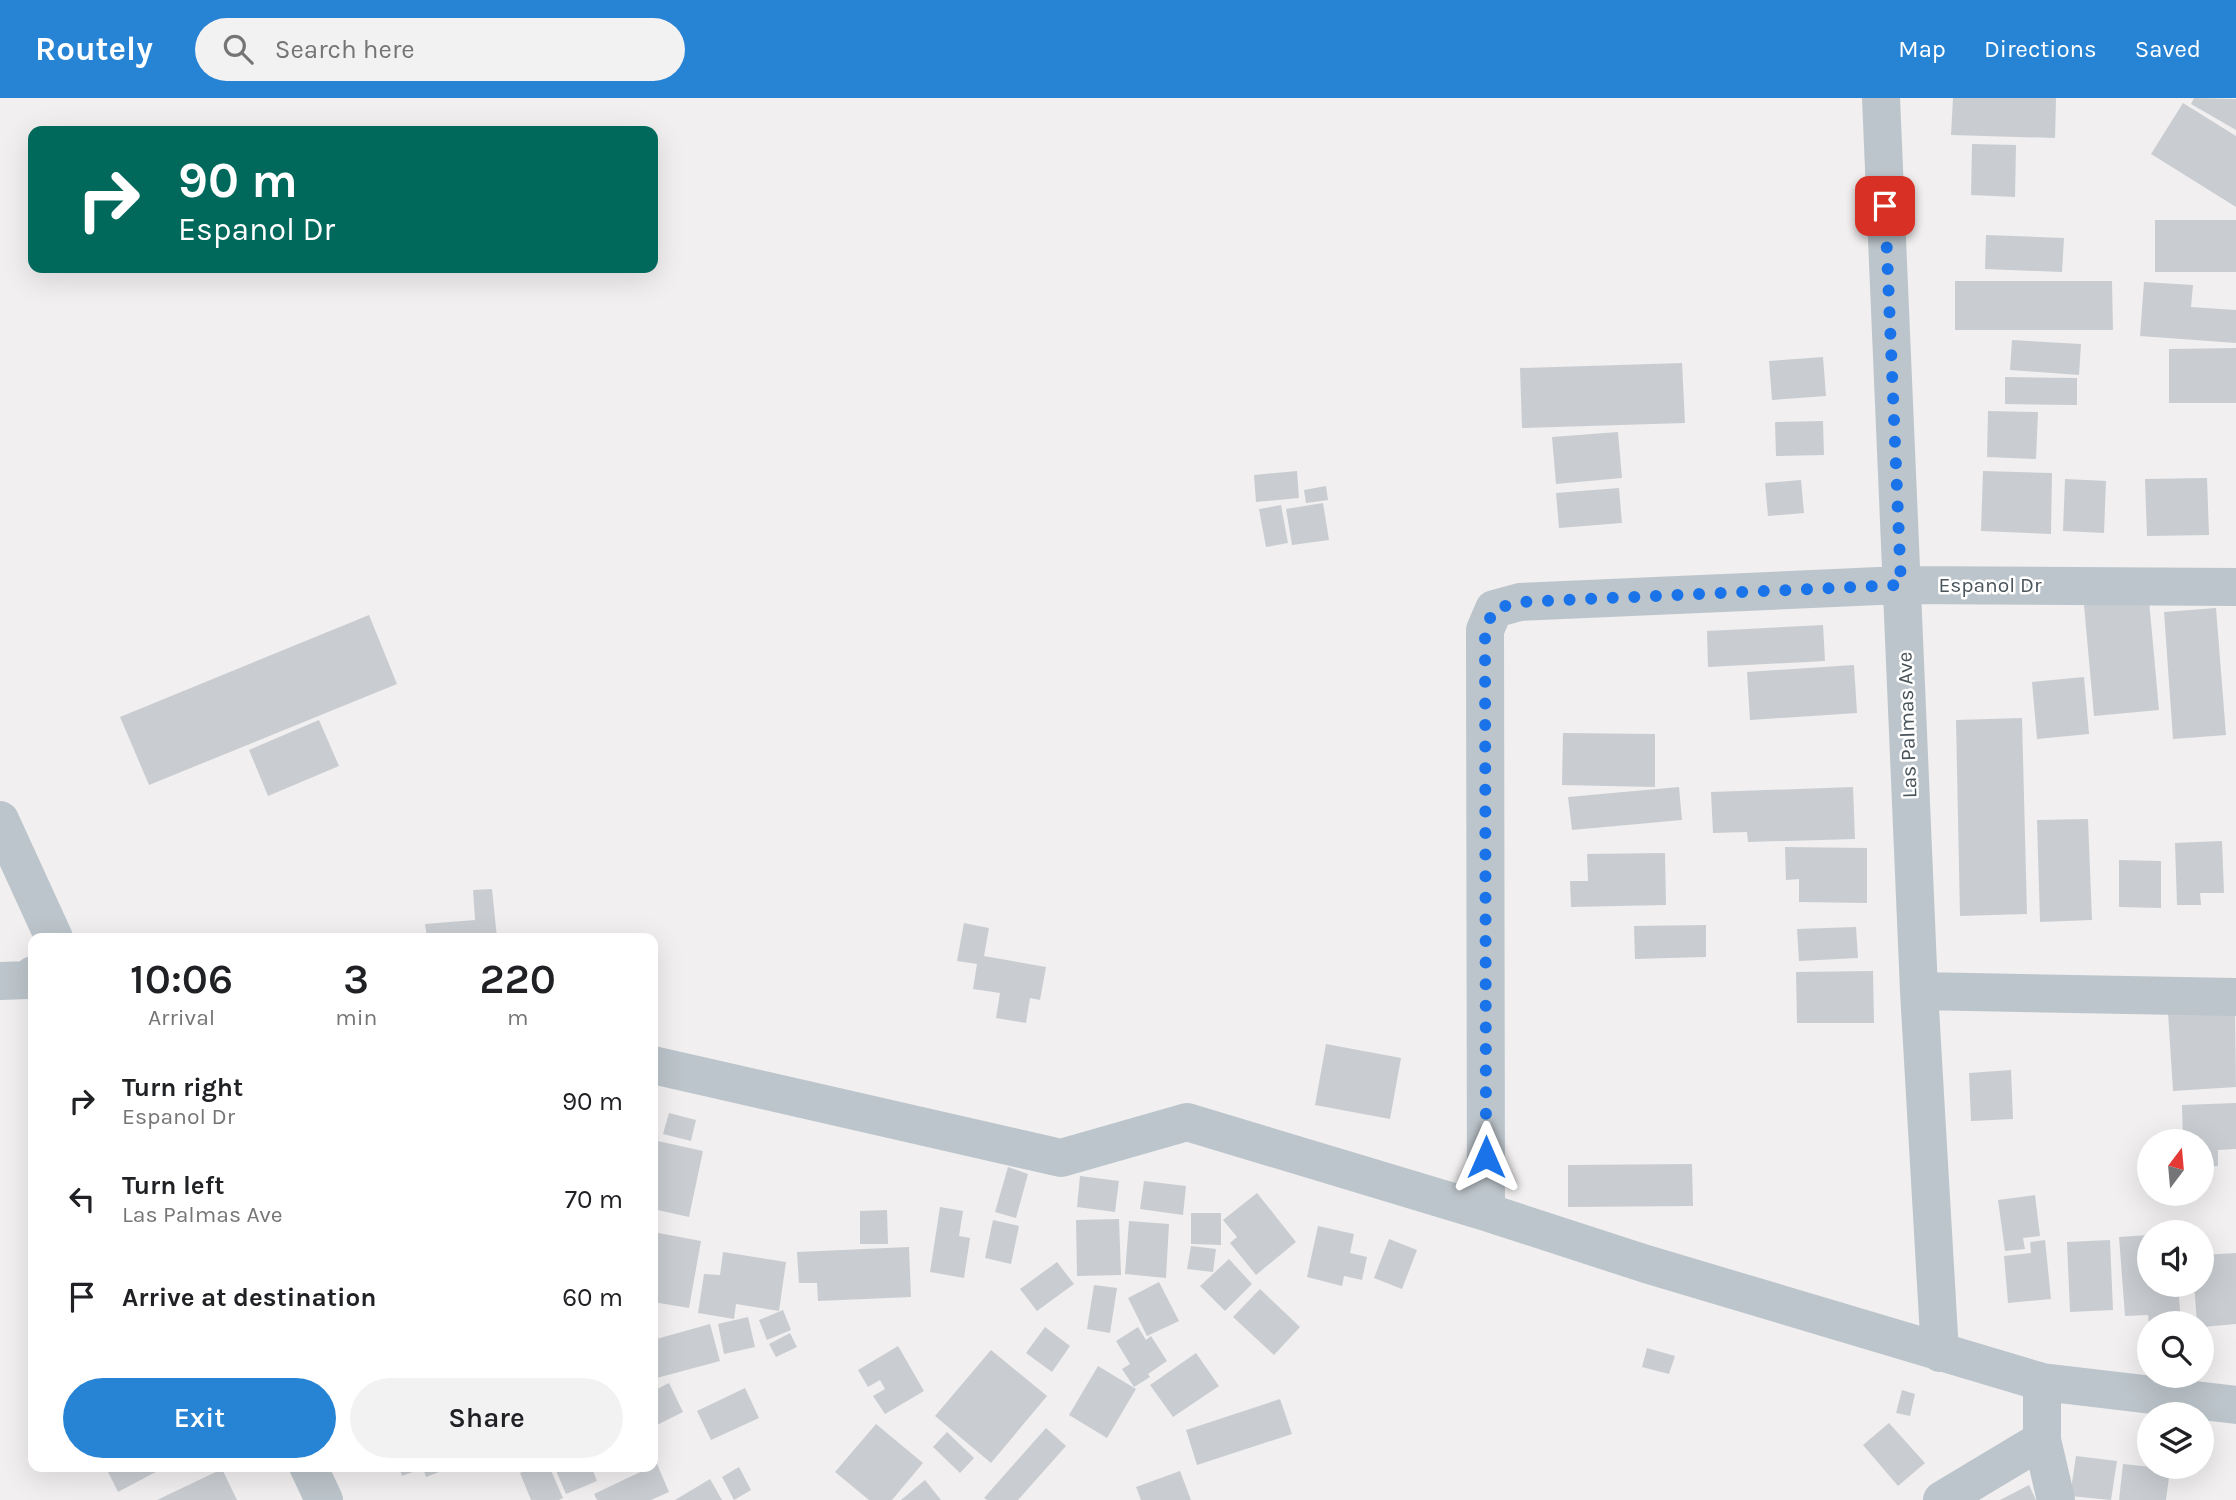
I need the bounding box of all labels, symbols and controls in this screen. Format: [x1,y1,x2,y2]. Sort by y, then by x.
search box [195,18,685,81]
text: Routely [35,30,153,68]
icon: search [219,30,257,68]
text: Search here [275,34,415,65]
text: Map [1898,35,1946,63]
text: Directions [1984,35,2097,63]
text: Saved [2135,35,2201,63]
text: 90 m [178,152,298,209]
icon: right [63,154,154,245]
pin [1855,176,1915,236]
icon: arrive [1866,187,1904,225]
text: Espanol Dr [178,211,335,248]
street label: Espanol Dr [1938,573,2042,597]
street label: Las Palmas Ave [1892,651,1922,799]
text: 10:06 [130,954,233,1004]
text: 3 [343,954,369,1004]
text: 220 [480,954,556,1004]
text: Arrival [148,1004,215,1031]
text: min [335,1004,377,1031]
text: m [507,1004,528,1031]
text: Turn right [122,1072,243,1103]
icon: right [63,1082,101,1120]
text: 90 m [562,1086,623,1117]
text: Espanol Dr [122,1103,235,1130]
position arrow [1449,1120,1523,1194]
north arrow [2137,1129,2214,1206]
map controls [2137,1129,2214,1479]
text: Turn left [122,1170,224,1201]
icon: left [63,1180,101,1218]
text: 70 m [565,1184,623,1215]
text: Las Palmas Ave [122,1201,283,1228]
button: sound [2137,1220,2214,1297]
icon: arrive [63,1278,101,1316]
text: Arrive at destination [122,1282,376,1313]
text: 60 m [562,1282,623,1313]
button: search [2137,1311,2214,1388]
button: Exit [63,1378,336,1458]
button: Share [350,1378,623,1458]
button: layers [2137,1402,2214,1479]

